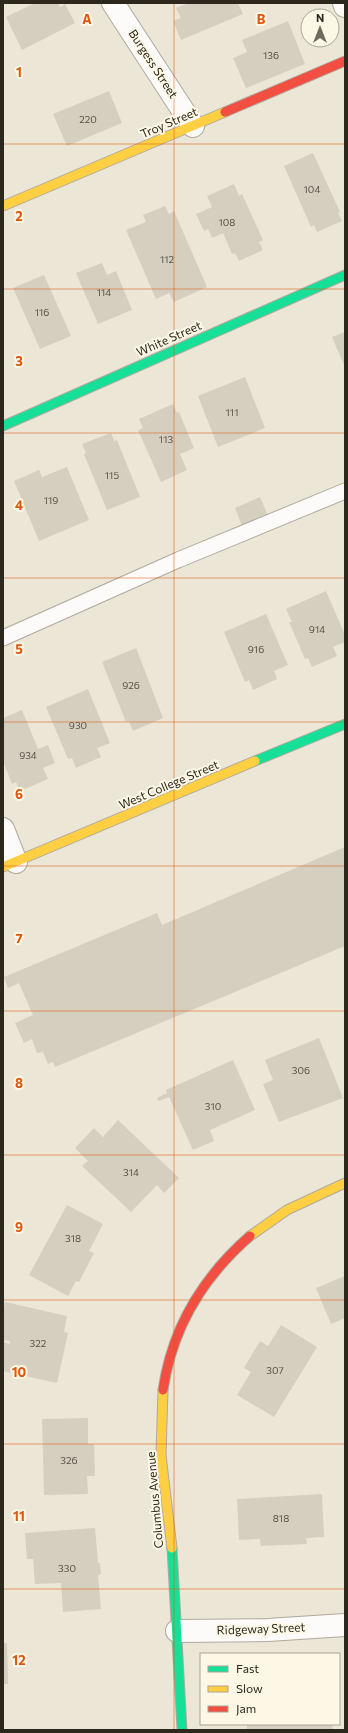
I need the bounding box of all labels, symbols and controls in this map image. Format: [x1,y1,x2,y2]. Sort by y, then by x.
north arrow [300,8,340,48]
text: A [82,11,92,27]
text: B [257,11,266,27]
text: N [316,11,324,24]
street label: Burgess Street [126,26,181,100]
house number: 136 [263,49,279,61]
text: 1 [16,64,22,80]
street label: Troy Street [138,104,199,140]
house number: 220 [79,113,97,125]
house number: 104 [304,183,320,195]
text: 2 [15,208,23,224]
house number: 108 [219,216,235,228]
house number: 112 [160,253,174,265]
house number: 114 [97,286,111,298]
house number: 116 [35,306,49,318]
street label: White Street [134,318,203,359]
text: 3 [15,353,23,369]
house number: 111 [226,406,238,418]
house number: 113 [159,433,173,445]
house number: 115 [105,469,119,481]
house number: 119 [44,494,58,506]
text: 4 [15,497,23,513]
house number: 914 [309,623,325,635]
text: 5 [15,641,23,657]
house number: 916 [248,643,264,655]
house number: 926 [122,679,140,691]
house number: 930 [69,719,87,731]
house number: 934 [19,749,37,761]
street label: West College Street [117,757,221,811]
text: 6 [15,786,23,802]
text: 7 [15,930,23,946]
house number: 306 [292,1064,310,1076]
text: 8 [15,1075,23,1091]
house number: 310 [205,1100,221,1112]
house number: 314 [123,1166,139,1178]
text: 9 [15,1219,23,1235]
house number: 318 [65,1232,81,1244]
house number: 322 [30,1337,47,1349]
text: 10 [12,1364,27,1380]
house number: 307 [266,1364,284,1376]
street label: Columbus Avenue [143,1451,165,1549]
house number: 326 [60,1454,78,1466]
text: 11 [13,1508,25,1524]
house number: 818 [273,1512,289,1524]
house number: 330 [58,1562,76,1574]
street label: Ridgeway Street [216,1619,306,1637]
text: 12 [12,1652,26,1668]
legend [200,1653,340,1725]
text: Fast [236,1661,259,1675]
text: Slow [236,1681,263,1695]
text: Jam [236,1701,256,1716]

